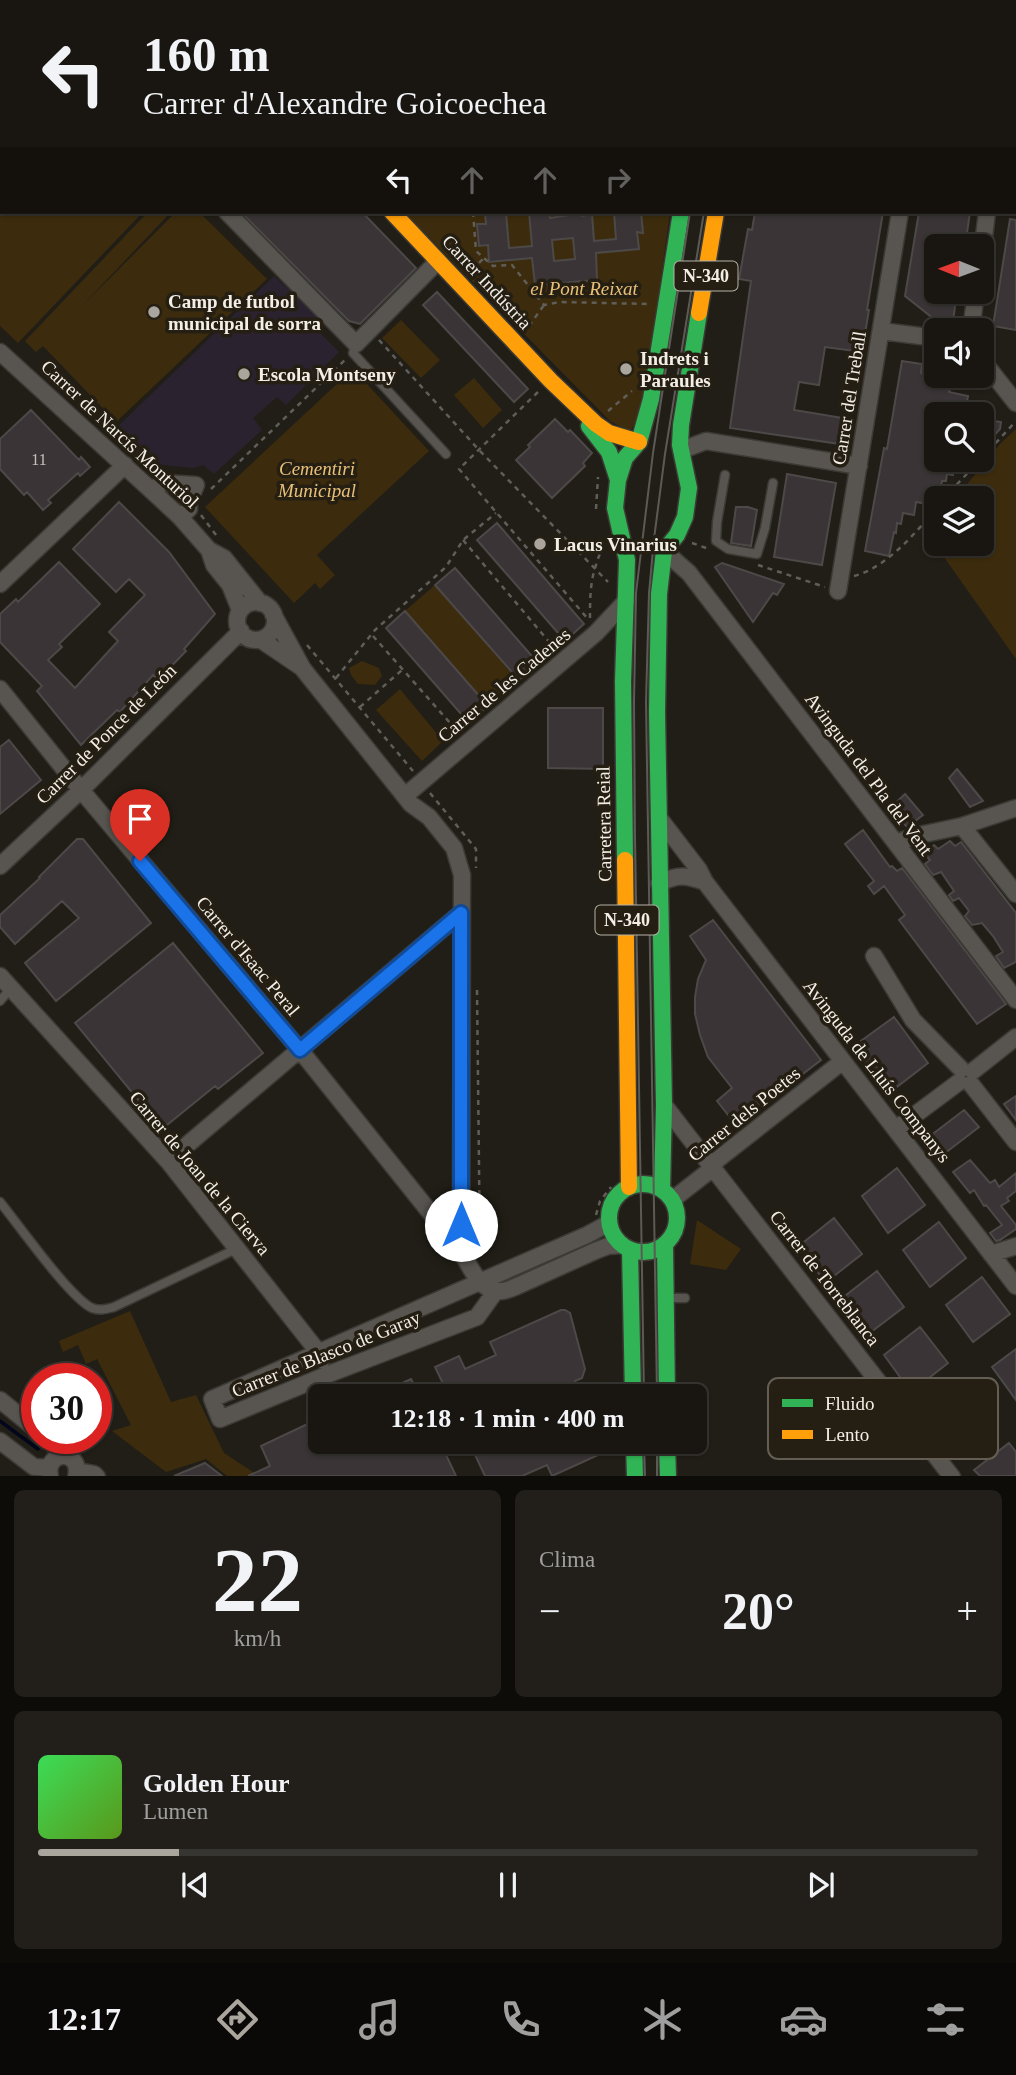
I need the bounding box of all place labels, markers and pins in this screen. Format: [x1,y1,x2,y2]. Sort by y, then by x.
place label: Camp de futbol municipal de sorra [168,291,322,334]
marker: Camp de futbol municipal de sorra [146,304,162,320]
place label: Indrets i Paraules [640,348,711,391]
marker: Indrets i Paraules [618,361,634,377]
place label: Escola Montseny [258,364,396,385]
marker: Escola Montseny [236,366,252,382]
place label: Lacus Vinarius [554,534,677,555]
marker: Lacus Vinarius [532,536,548,552]
pin [110,789,170,861]

